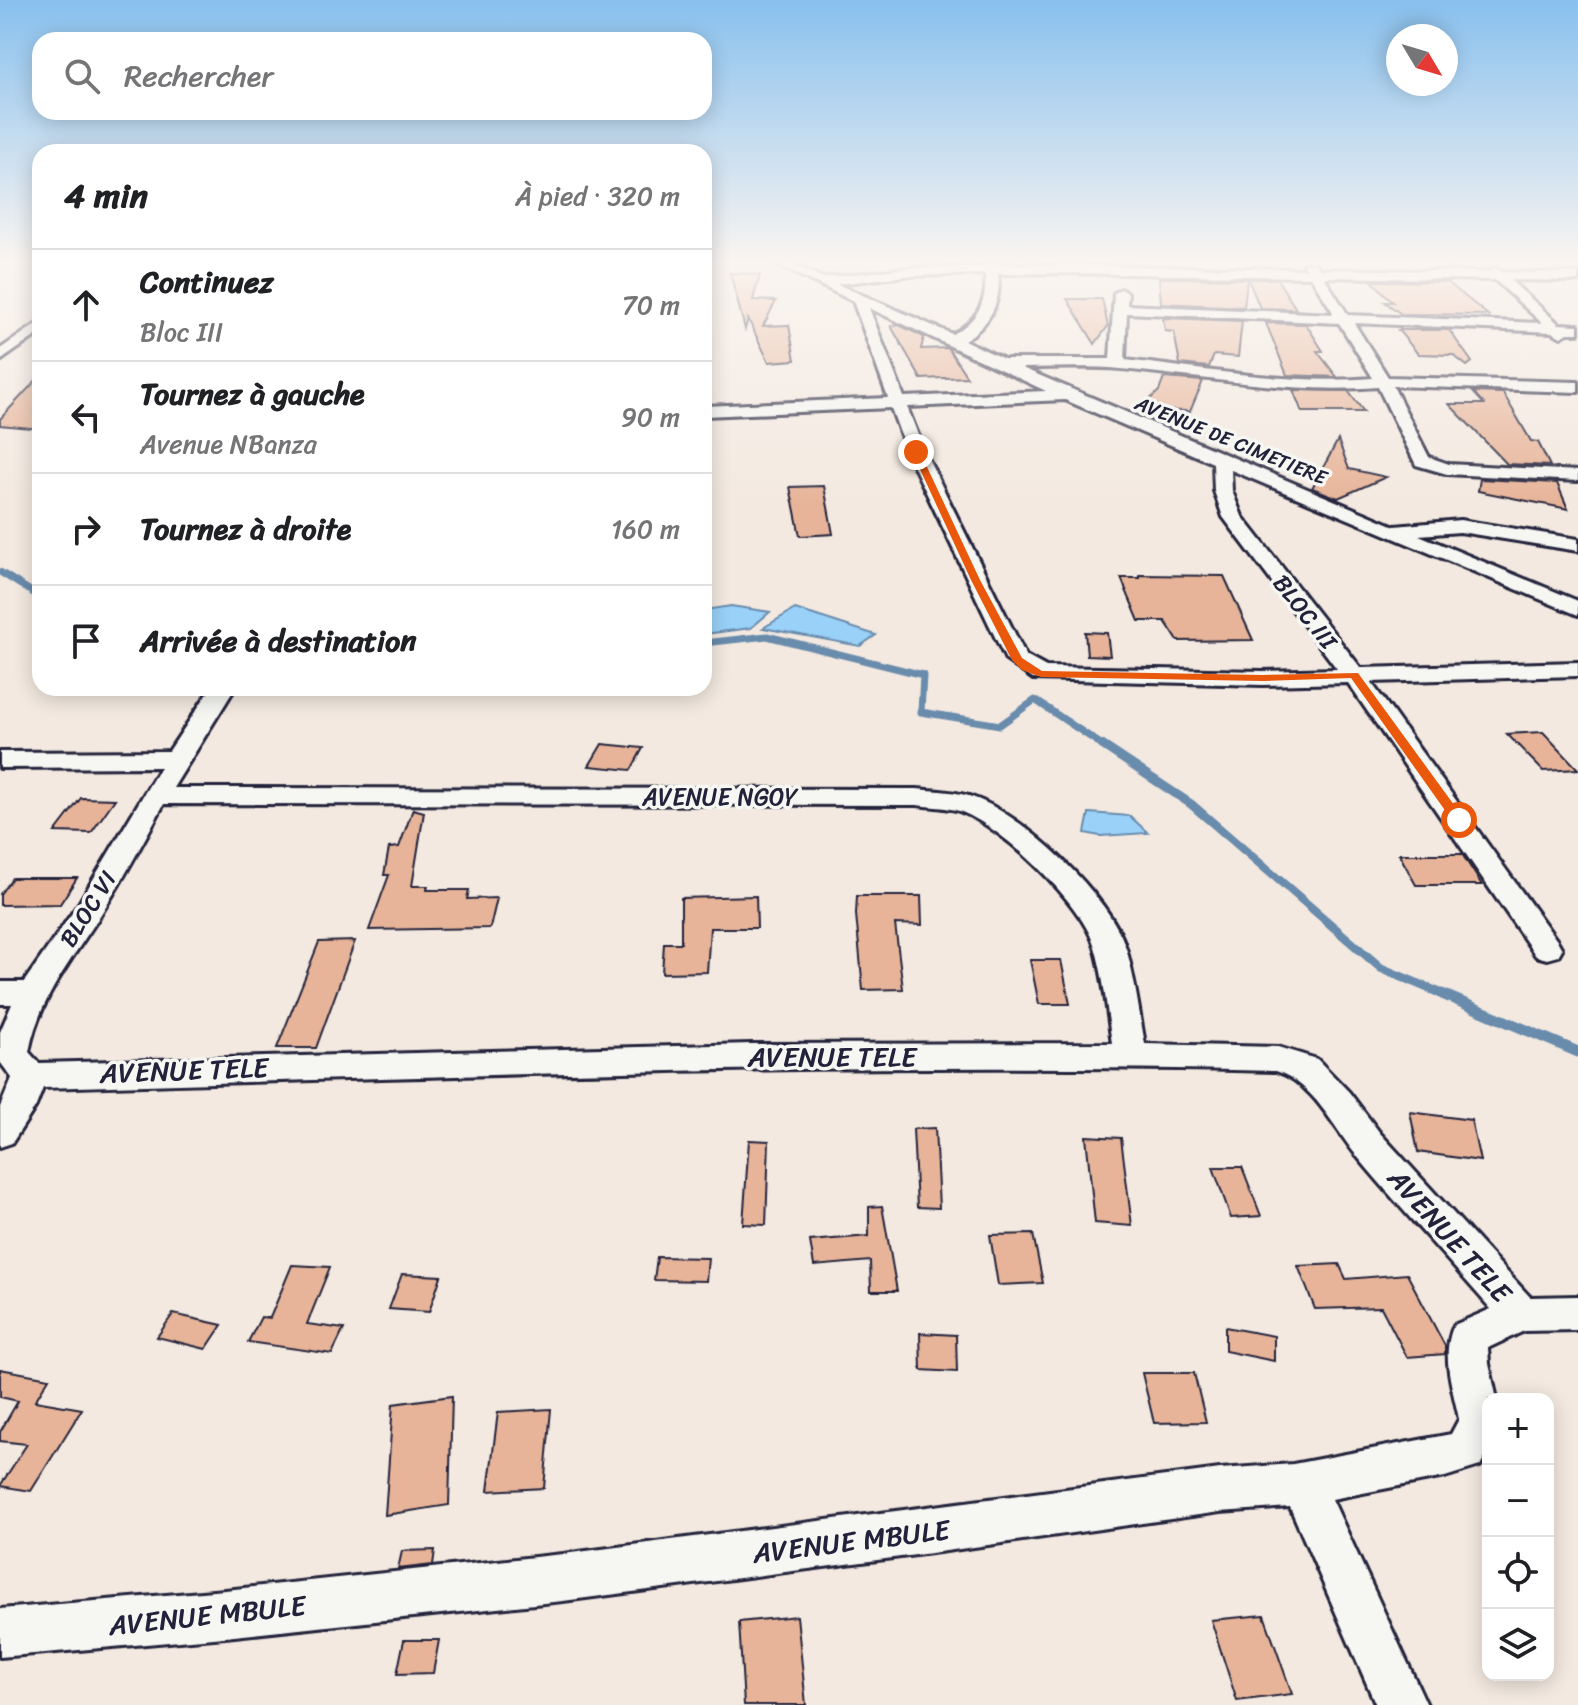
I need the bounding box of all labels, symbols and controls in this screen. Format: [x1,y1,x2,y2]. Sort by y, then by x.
north arrow [1386,24,1458,96]
search box [32,32,712,120]
text: Rechercher [124,49,274,103]
icon: search [60,54,104,98]
text: 4 min [64,166,148,226]
text: À pied · 320 m [515,173,680,219]
text: Continuez [140,255,274,309]
text: 70 m [622,282,680,328]
icon: ahead [64,283,108,327]
text: Bloc III [140,309,223,355]
text: Tournez à gauche [140,367,365,421]
street label: AVENUE DE CIMETIERE [1128,386,1334,496]
text: 90 m [621,394,680,440]
icon: left [64,395,108,439]
text: Avenue NBanza [140,421,317,467]
route end [898,434,934,470]
text: Tournez à droite [140,502,351,556]
text: 160 m [611,506,680,552]
icon: right [64,507,108,551]
street label: BLOC III [1262,565,1349,660]
text: Arrivée à destination [140,614,417,668]
icon: arrive [64,619,108,663]
street label: AVENUE NGOY [641,776,799,818]
route start [1441,802,1477,838]
street label: BLOC VI [48,862,128,956]
street label: AVENUE TELE [747,1032,918,1081]
street label: AVENUE TELE [98,1043,271,1098]
street label: AVENUE TELE [1374,1156,1525,1315]
map controls [1482,1393,1554,1681]
button: + [1482,1393,1554,1465]
button: − [1482,1465,1554,1537]
street label: AVENUE MBULE [749,1505,954,1578]
button: locate [1482,1537,1554,1609]
street label: AVENUE MBULE [105,1581,309,1650]
button: layers [1482,1609,1554,1681]

